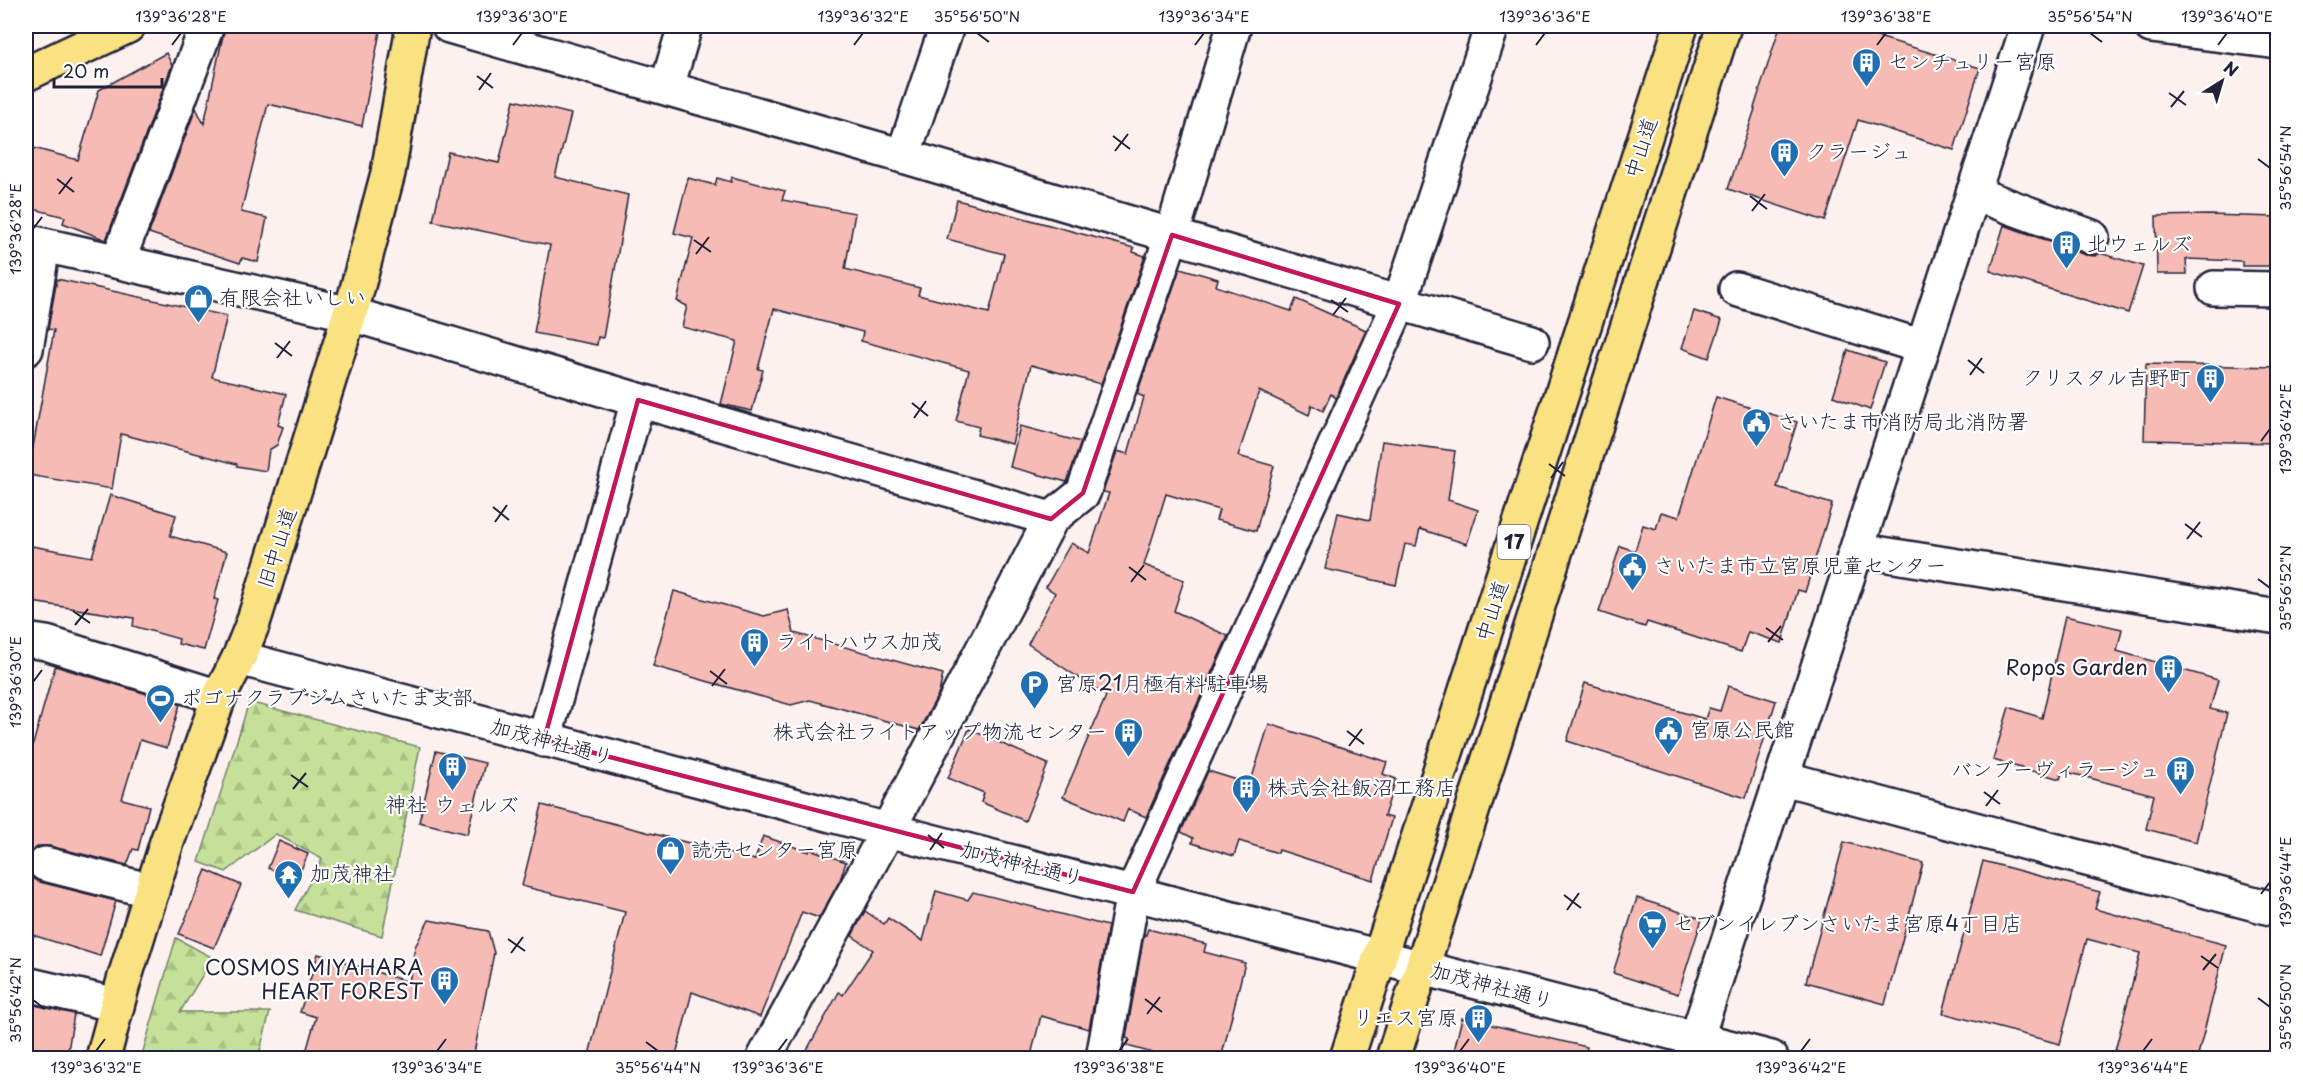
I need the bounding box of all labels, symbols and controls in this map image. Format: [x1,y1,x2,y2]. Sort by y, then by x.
text: 139°36'28"E [135,4,227,27]
text: 139°36'30"E [476,4,568,27]
text: 139°36'32"E [817,4,909,27]
text: 35°56'50"N [934,4,1020,27]
text: 139°36'34"E [1159,4,1249,27]
text: 139°36'36"E [1499,4,1591,27]
text: 139°36'38"E [1841,4,1931,27]
text: 35°56'54"N [2047,4,2133,27]
text: 139°36'40"E [2181,4,2273,27]
place label: センチュリー宮原 [1888,44,2056,76]
building icon: センチュリー宮原 [1851,46,1883,88]
scale bar [54,51,162,89]
north arrow [2192,51,2252,111]
text: N [2219,55,2244,82]
text: 20 m [63,57,109,84]
street label: 中山道 [1614,112,1664,182]
text: 35°56'54"N [2273,125,2296,211]
place label: クラージュ [1806,134,1911,166]
building icon: クラージュ [1769,136,1801,178]
text: 139°36'28"E [3,183,26,275]
place label: 北ウェルズ [2087,226,2192,258]
building icon: 北ウェルズ [2050,228,2082,270]
place label: 有限会社いしい [219,280,366,312]
shop icon: 有限会社いしい [182,282,214,324]
place label: クリスタル吉野町 [2022,360,2190,392]
building icon: クリスタル吉野町 [2195,362,2227,404]
text: 139°36'42"E [2273,384,2296,474]
place label: さいたま市消防局北消防署 [1777,404,2028,436]
public building icon: さいたま市消防局北消防署 [1740,406,1772,448]
street label: 旧中山道 [247,502,303,592]
road number: 17 [1498,525,1530,559]
text: 35°56'52"N [2273,545,2296,631]
place label: さいたま市立宮原児童センター [1654,548,1946,580]
public building icon: さいたま市立宮原児童センター [1617,550,1649,592]
street label: 中山道 [1465,575,1515,645]
place label: ライトハウス加茂 [776,624,942,656]
building icon: ライトハウス加茂 [739,626,771,668]
text: 139°36'30"E [3,636,26,728]
place label: Ropos Garden [2006,650,2148,682]
building icon: Ropos Garden [2153,652,2185,694]
place label: 宮原21月極有料駐車場 [1056,666,1269,698]
parking icon: 宮原21月極有料駐車場 [1019,668,1051,710]
place label: ポゴナクラブジムさいたま支部 [181,680,473,712]
sports icon: ポゴナクラブジムさいたま支部 [144,682,176,724]
street label: 加茂神社通り [488,708,618,772]
place label: 宮原公民館 [1690,712,1795,744]
place label: 株式会社ライトアップ物流センター [773,714,1107,746]
public building icon: 宮原公民館 [1653,714,1685,756]
building icon: 株式会社ライトアップ物流センター [1112,716,1144,758]
building icon: 神社 ウェルズ [436,750,468,792]
place label: バンブーヴィラージュ [1951,752,2160,784]
building icon: バンブーヴィラージュ [2165,754,2197,796]
place label: 株式会社飯沼工務店 [1267,770,1456,802]
building icon: 株式会社飯沼工務店 [1230,772,1262,814]
place label: 神社 ウェルズ [386,787,518,819]
street label: 加茂神社通り [957,831,1087,893]
place label: 読売センター宮原 [691,832,858,864]
shop icon: 読売センター宮原 [654,834,686,876]
text: 139°36'44"E [2273,837,2296,927]
place label: 加茂神社 [310,856,394,888]
temple icon: 加茂神社 [273,858,305,900]
place label: セブンイレブンさいたま宮原4丁目店 [1673,906,2022,938]
supermarket icon: セブンイレブンさいたま宮原4丁目店 [1636,908,1668,950]
place label: COSMOS MIYAHARA HEART FOREST [205,950,424,1006]
street label: 加茂神社通り [1428,952,1558,1016]
text: 35°56'42"N [3,957,26,1043]
building icon: COSMOS MIYAHARA HEART FOREST [428,964,460,1006]
text: 35°56'50"N [2273,964,2296,1050]
place label: リエス宮原 [1353,1000,1458,1032]
building icon: リエス宮原 [1463,1002,1495,1044]
text: 139°36'32"E [50,1055,142,1078]
text: 139°36'34"E [392,1055,482,1078]
text: 35°56'44"N [615,1055,701,1078]
text: 139°36'36"E [732,1055,824,1078]
text: 139°36'38"E [1074,1055,1164,1078]
text: 139°36'40"E [1414,1055,1506,1078]
text: 139°36'42"E [1756,1055,1846,1078]
text: 139°36'44"E [2098,1055,2188,1078]

